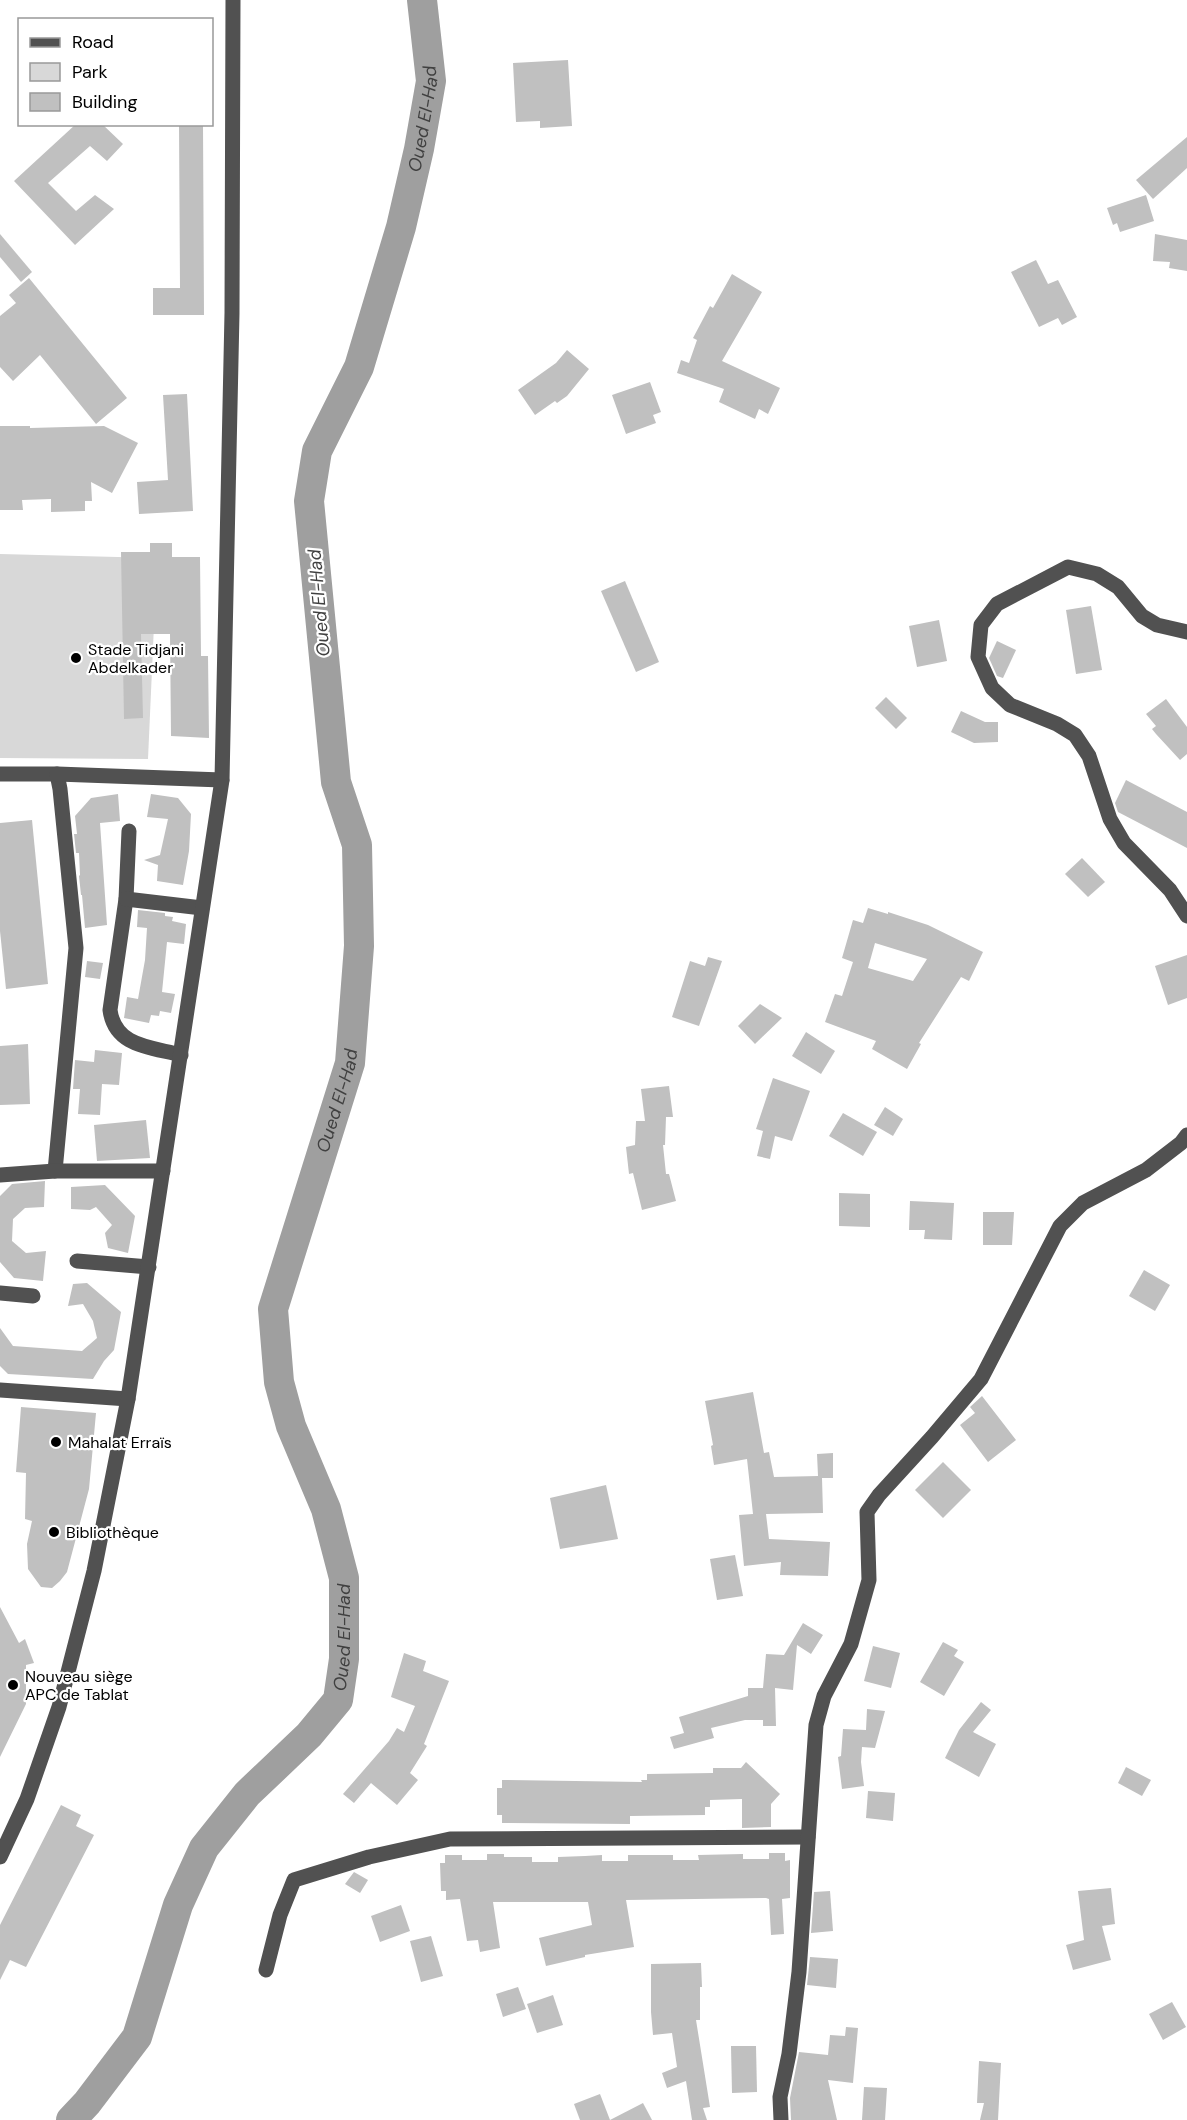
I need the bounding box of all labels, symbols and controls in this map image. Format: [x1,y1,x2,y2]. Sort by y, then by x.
legend [18,18,213,126]
text: Road [72,30,114,54]
text: Park [72,60,108,84]
water label: Oued El-Had [402,64,444,174]
text: Building [72,90,137,114]
water label: Oued El-Had [302,548,336,658]
place label: Stade Tidjani Abdelkader [88,639,184,678]
marker: Stade Tidjani Abdelkader [69,651,83,665]
water label: Oued El-Had [311,1047,363,1156]
place label: Mahalat Erraïs [68,1432,172,1453]
marker: Mahalat Erraïs [49,1435,63,1449]
place label: Bibliothèque [66,1522,159,1543]
marker: Bibliothèque [47,1525,61,1539]
water label: Oued El-Had [327,1583,356,1693]
place label: Nouveau siège APC de Tablat [25,1666,133,1705]
marker: Nouveau siège APC de Tablat [6,1678,20,1692]

